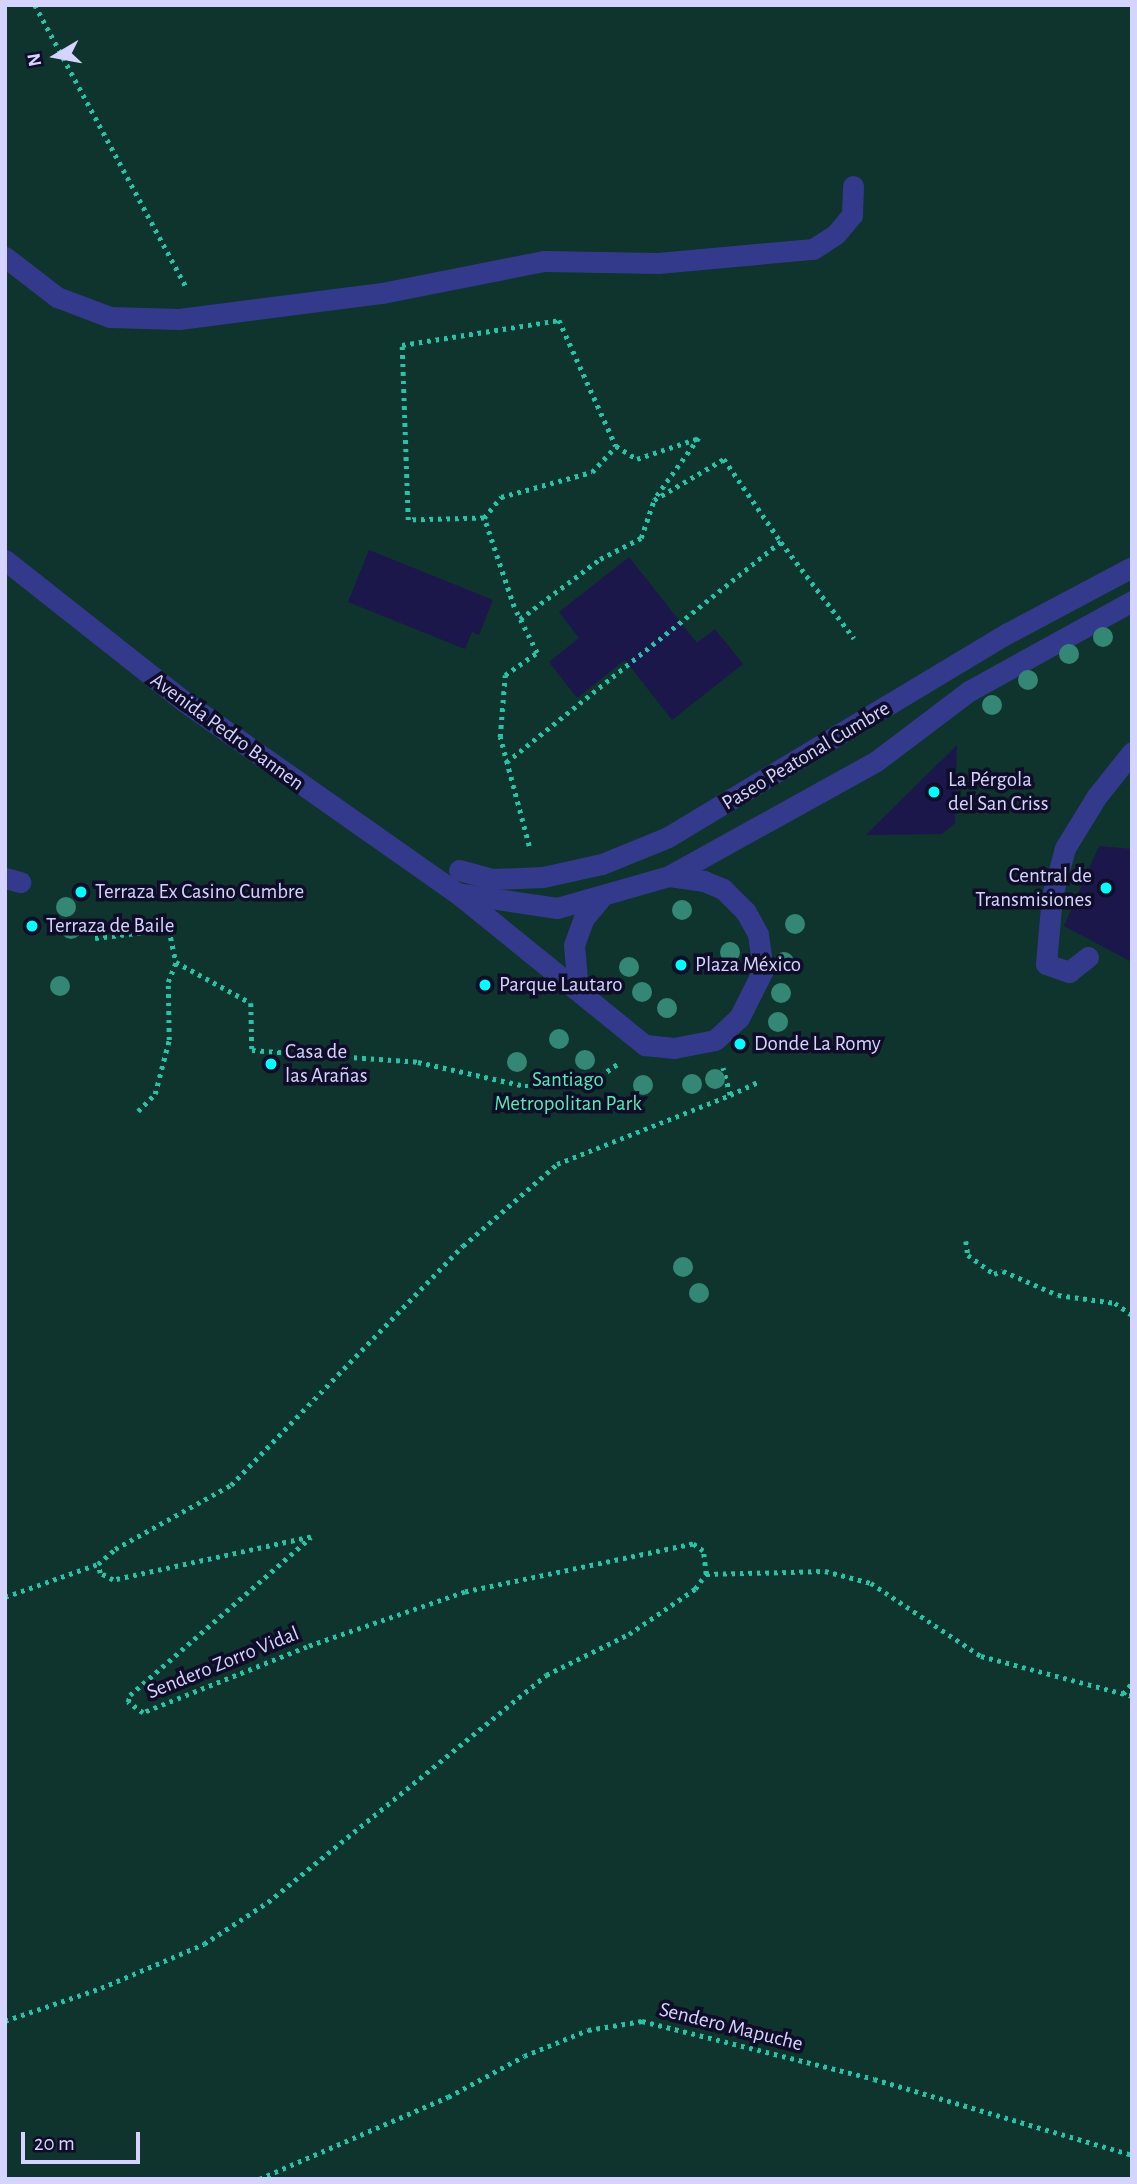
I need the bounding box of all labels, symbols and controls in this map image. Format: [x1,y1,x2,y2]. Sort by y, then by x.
north arrow [21,21,91,91]
text: N [24,52,45,68]
street label: Avenida Pedro Bannen [145,668,309,796]
street label: Paseo Peatonal Cumbre [717,696,895,816]
place label: La Pérgola del San Criss [948,767,1048,817]
marker: La Pérgola del San Criss [926,784,942,800]
place label: Central de Transmisiones [975,863,1092,913]
place label: Terraza Ex Casino Cumbre [95,879,304,905]
marker: Central de Transmisiones [1098,880,1114,896]
marker: Terraza Ex Casino Cumbre [73,884,89,900]
place label: Terraza de Baile [46,913,174,939]
marker: Terraza de Baile [24,918,40,934]
place label: Plaza México [695,952,801,978]
marker: Plaza México [673,957,689,973]
place label: Parque Lautaro [499,972,623,998]
marker: Parque Lautaro [477,977,493,993]
place label: Donde La Romy [754,1031,881,1057]
marker: Donde La Romy [732,1036,748,1052]
place label: Casa de las Arañas [285,1039,367,1089]
marker: Casa de las Arañas [263,1056,279,1072]
park label: Santiago Metropolitan Park [494,1067,642,1117]
street label: Sendero Zorro Vidal [143,1621,303,1705]
street label: Sendero Mapuche [657,1997,805,2057]
scale bar [24,2118,144,2162]
text: 20 m [34,2133,75,2154]

